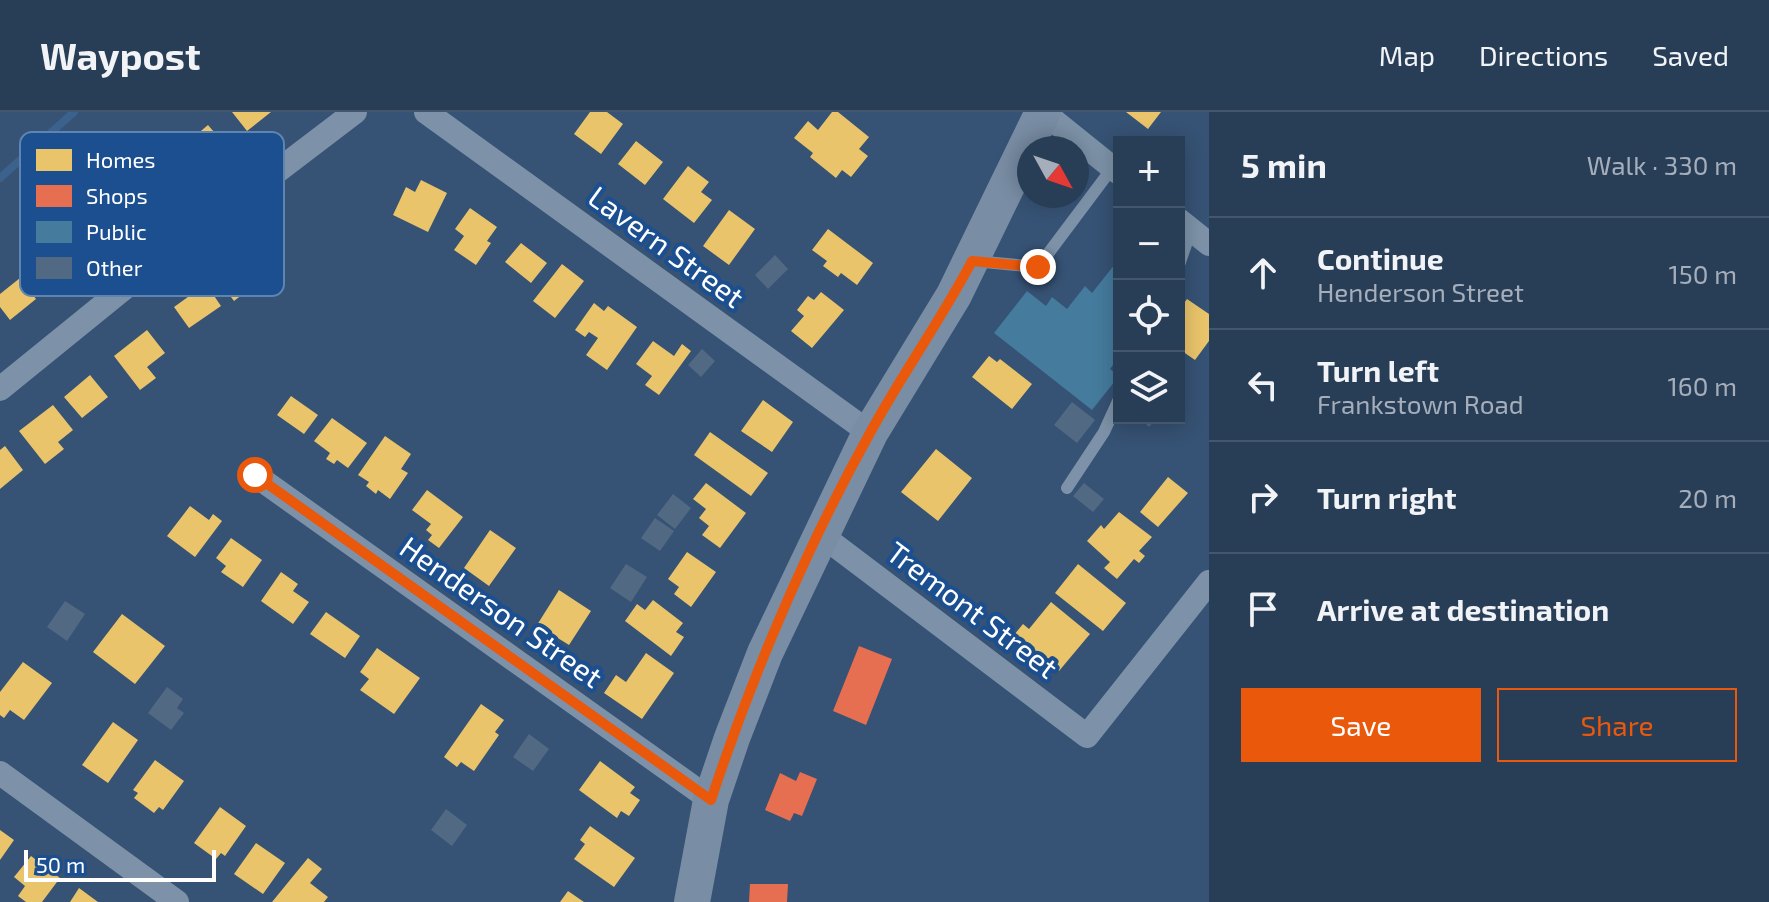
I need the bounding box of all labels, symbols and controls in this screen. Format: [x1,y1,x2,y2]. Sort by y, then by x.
text: Waypost [40,32,201,78]
text: Map [1379,38,1435,72]
text: Directions [1479,38,1608,72]
text: Saved [1652,38,1729,72]
legend [20,132,284,296]
north arrow [1017,136,1089,208]
map controls [1113,136,1185,424]
button: + [1113,136,1185,208]
text: 5 min [1241,144,1327,185]
text: Homes [86,146,155,172]
text: Walk · 330 m [1587,149,1737,180]
street label: Lavern Street [582,178,752,314]
text: Shops [86,182,148,208]
button: − [1113,208,1185,280]
text: Public [86,218,147,244]
text: Continue [1317,240,1444,276]
route end [1020,249,1056,285]
icon: ahead [1241,251,1285,295]
text: Other [86,254,143,280]
text: 150 m [1668,258,1737,289]
text: Henderson Street [1317,276,1524,307]
button: locate [1113,280,1185,352]
button: layers [1113,352,1185,424]
text: Turn left [1317,352,1439,388]
icon: left [1241,363,1285,407]
text: 160 m [1668,370,1737,401]
text: Frankstown Road [1317,388,1524,419]
route start [237,457,273,493]
icon: right [1241,475,1285,519]
text: Turn right [1317,479,1457,515]
text: 20 m [1678,482,1737,513]
street label: Henderson Street [394,528,610,694]
street label: Tremont Street [880,533,1066,685]
icon: arrive [1241,587,1285,631]
text: Arrive at destination [1317,591,1609,627]
button: Save [1241,688,1481,762]
button: Share [1497,688,1737,762]
scale bar [24,846,216,882]
text: 50 m [36,851,85,877]

